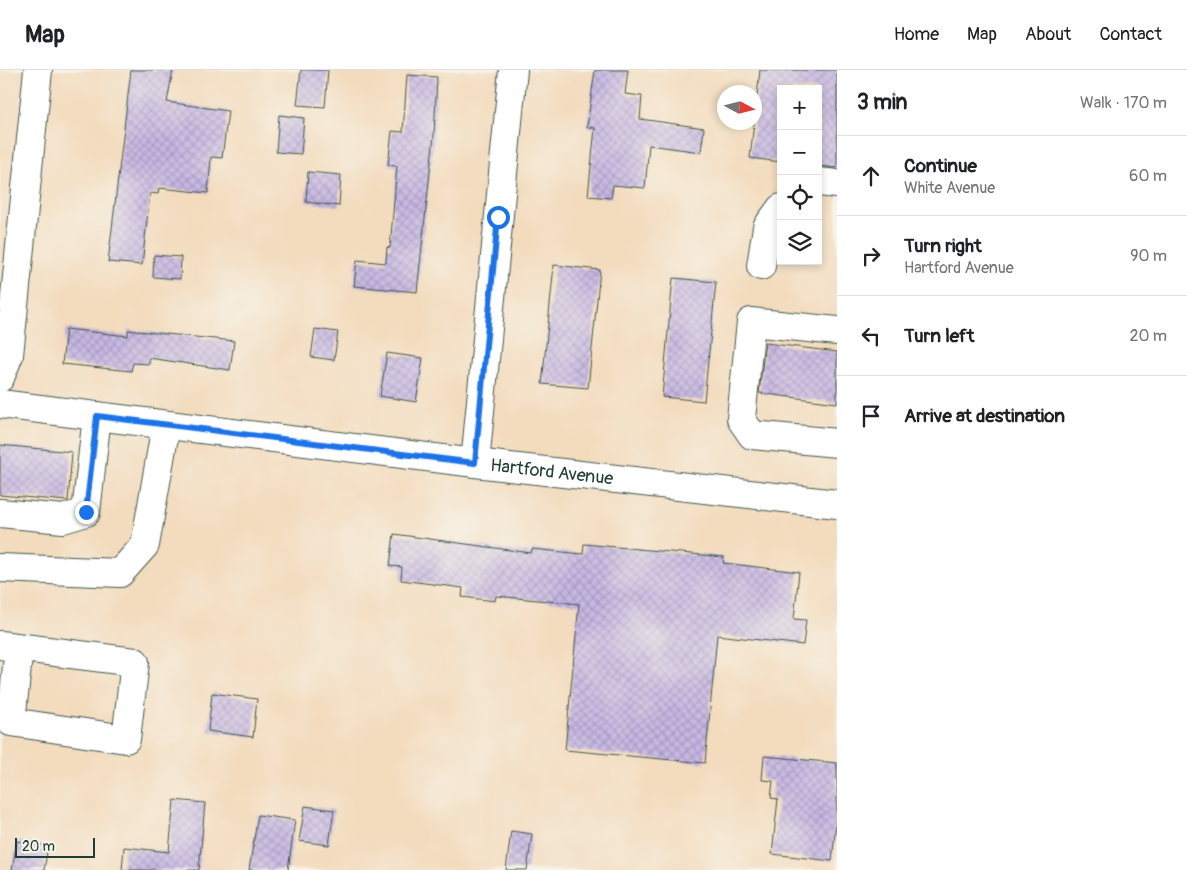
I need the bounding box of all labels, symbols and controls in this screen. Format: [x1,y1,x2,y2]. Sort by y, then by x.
text: Map [25,20,65,49]
text: Home [894,23,939,46]
text: Map [967,23,997,46]
text: About [1025,23,1071,46]
text: Contact [1099,23,1162,46]
north arrow [717,85,762,130]
map controls [777,85,822,265]
button: + [777,85,822,130]
text: 3 min [857,89,907,116]
text: Walk · 170 m [1080,93,1167,113]
button: − [777,130,822,175]
text: Continue [904,154,977,178]
icon: ahead [857,162,885,190]
text: 60 m [1129,166,1167,186]
button: locate [777,175,822,220]
text: White Avenue [904,178,995,198]
route start [487,206,510,229]
button: layers [777,220,822,265]
text: Turn right [904,234,982,258]
icon: right [857,242,885,270]
text: 90 m [1130,246,1167,266]
text: Hartford Avenue [904,258,1014,278]
icon: left [857,322,885,350]
text: Turn left [904,324,974,348]
text: 20 m [1129,326,1167,346]
icon: arrive [857,402,885,430]
text: Arrive at destination [904,404,1065,428]
street label: Hartford Avenue [489,454,615,491]
route end [75,501,98,524]
scale bar [15,835,95,858]
text: 20 m [22,838,55,855]

